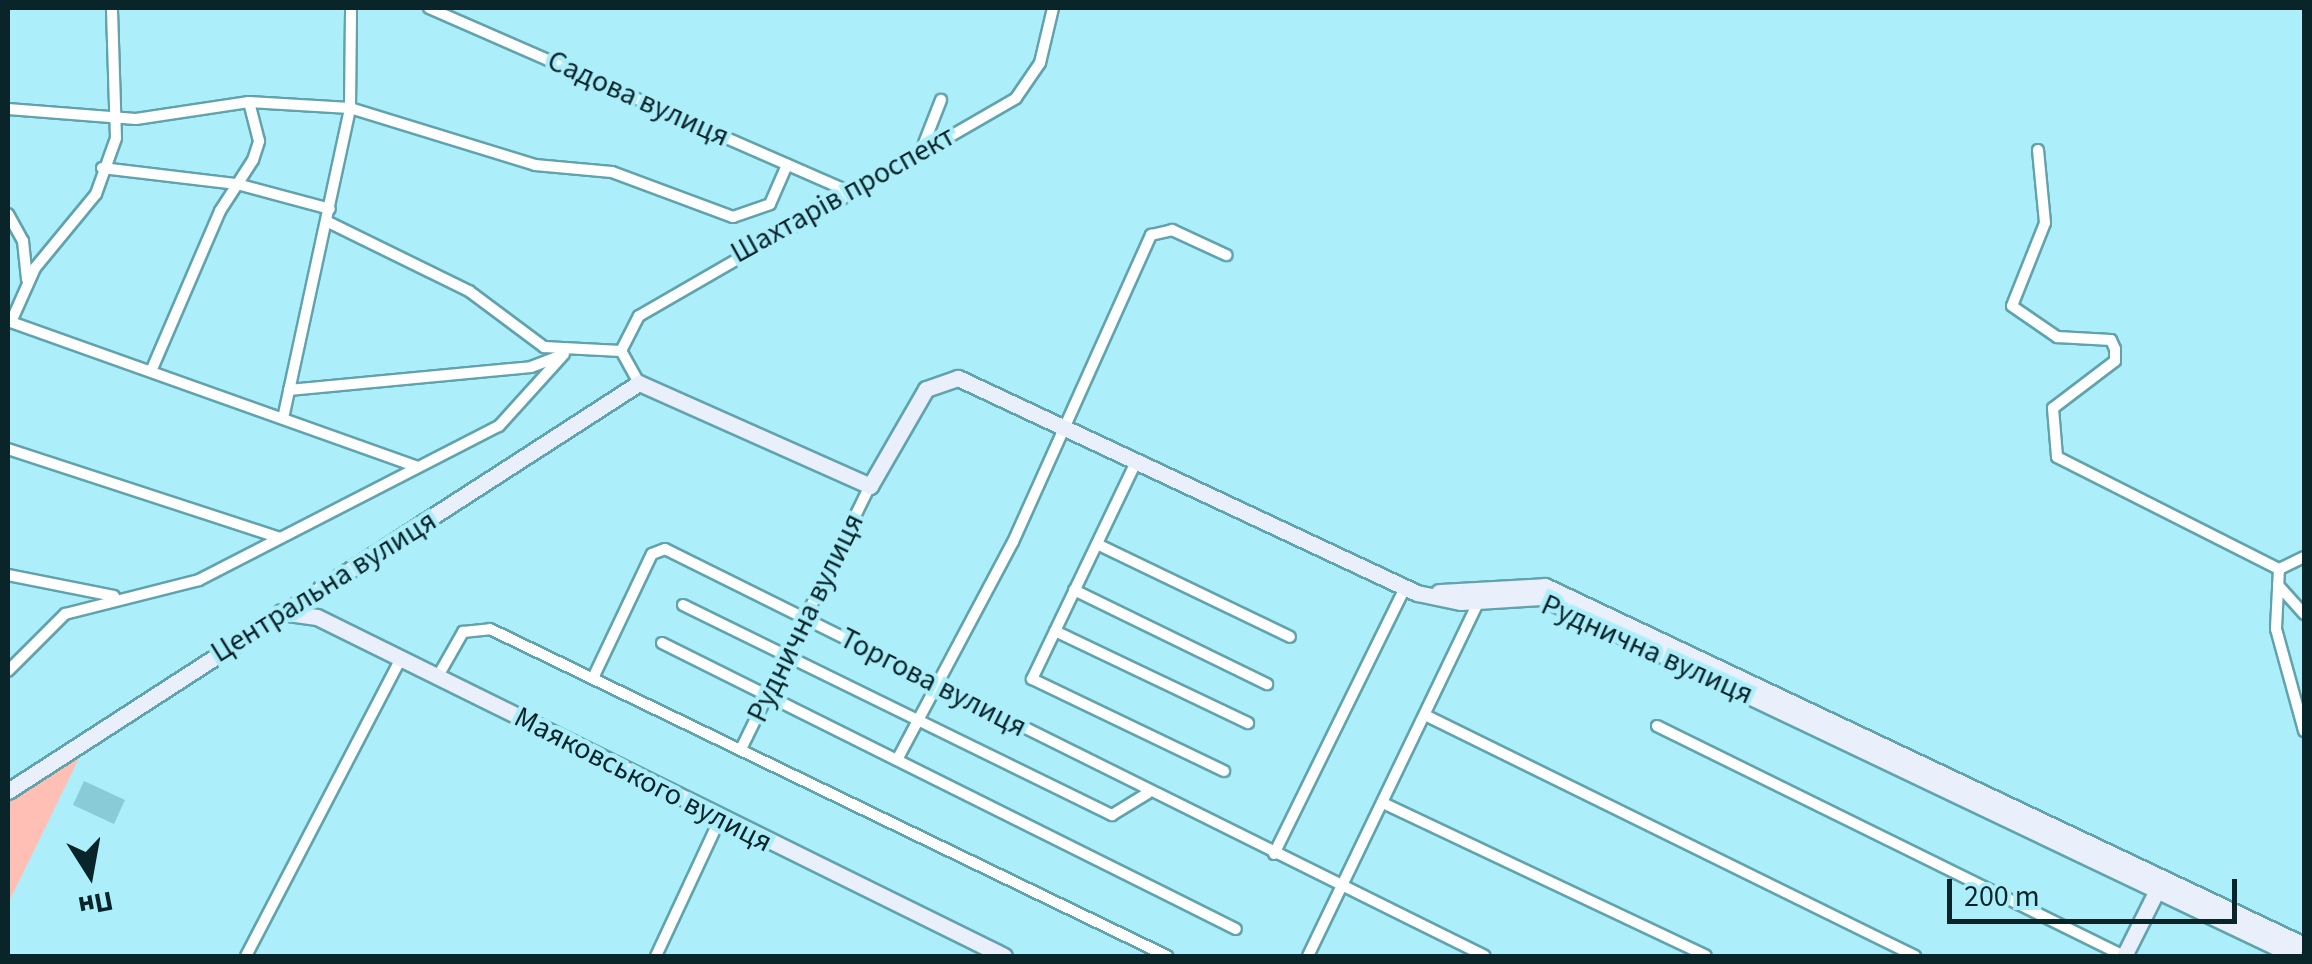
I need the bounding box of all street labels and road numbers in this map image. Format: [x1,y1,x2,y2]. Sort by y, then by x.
street label: Садова вулиця [542,43,734,155]
street label: Шахтарів проспект [725,119,961,271]
street label: Центральна вулиця [205,503,443,671]
street label: Руднична вулиця [740,508,872,728]
street label: Руднична вулиця [1536,587,1758,713]
street label: Торгова вулиця [834,621,1032,745]
street label: Маяковського вулиця [508,699,778,861]

